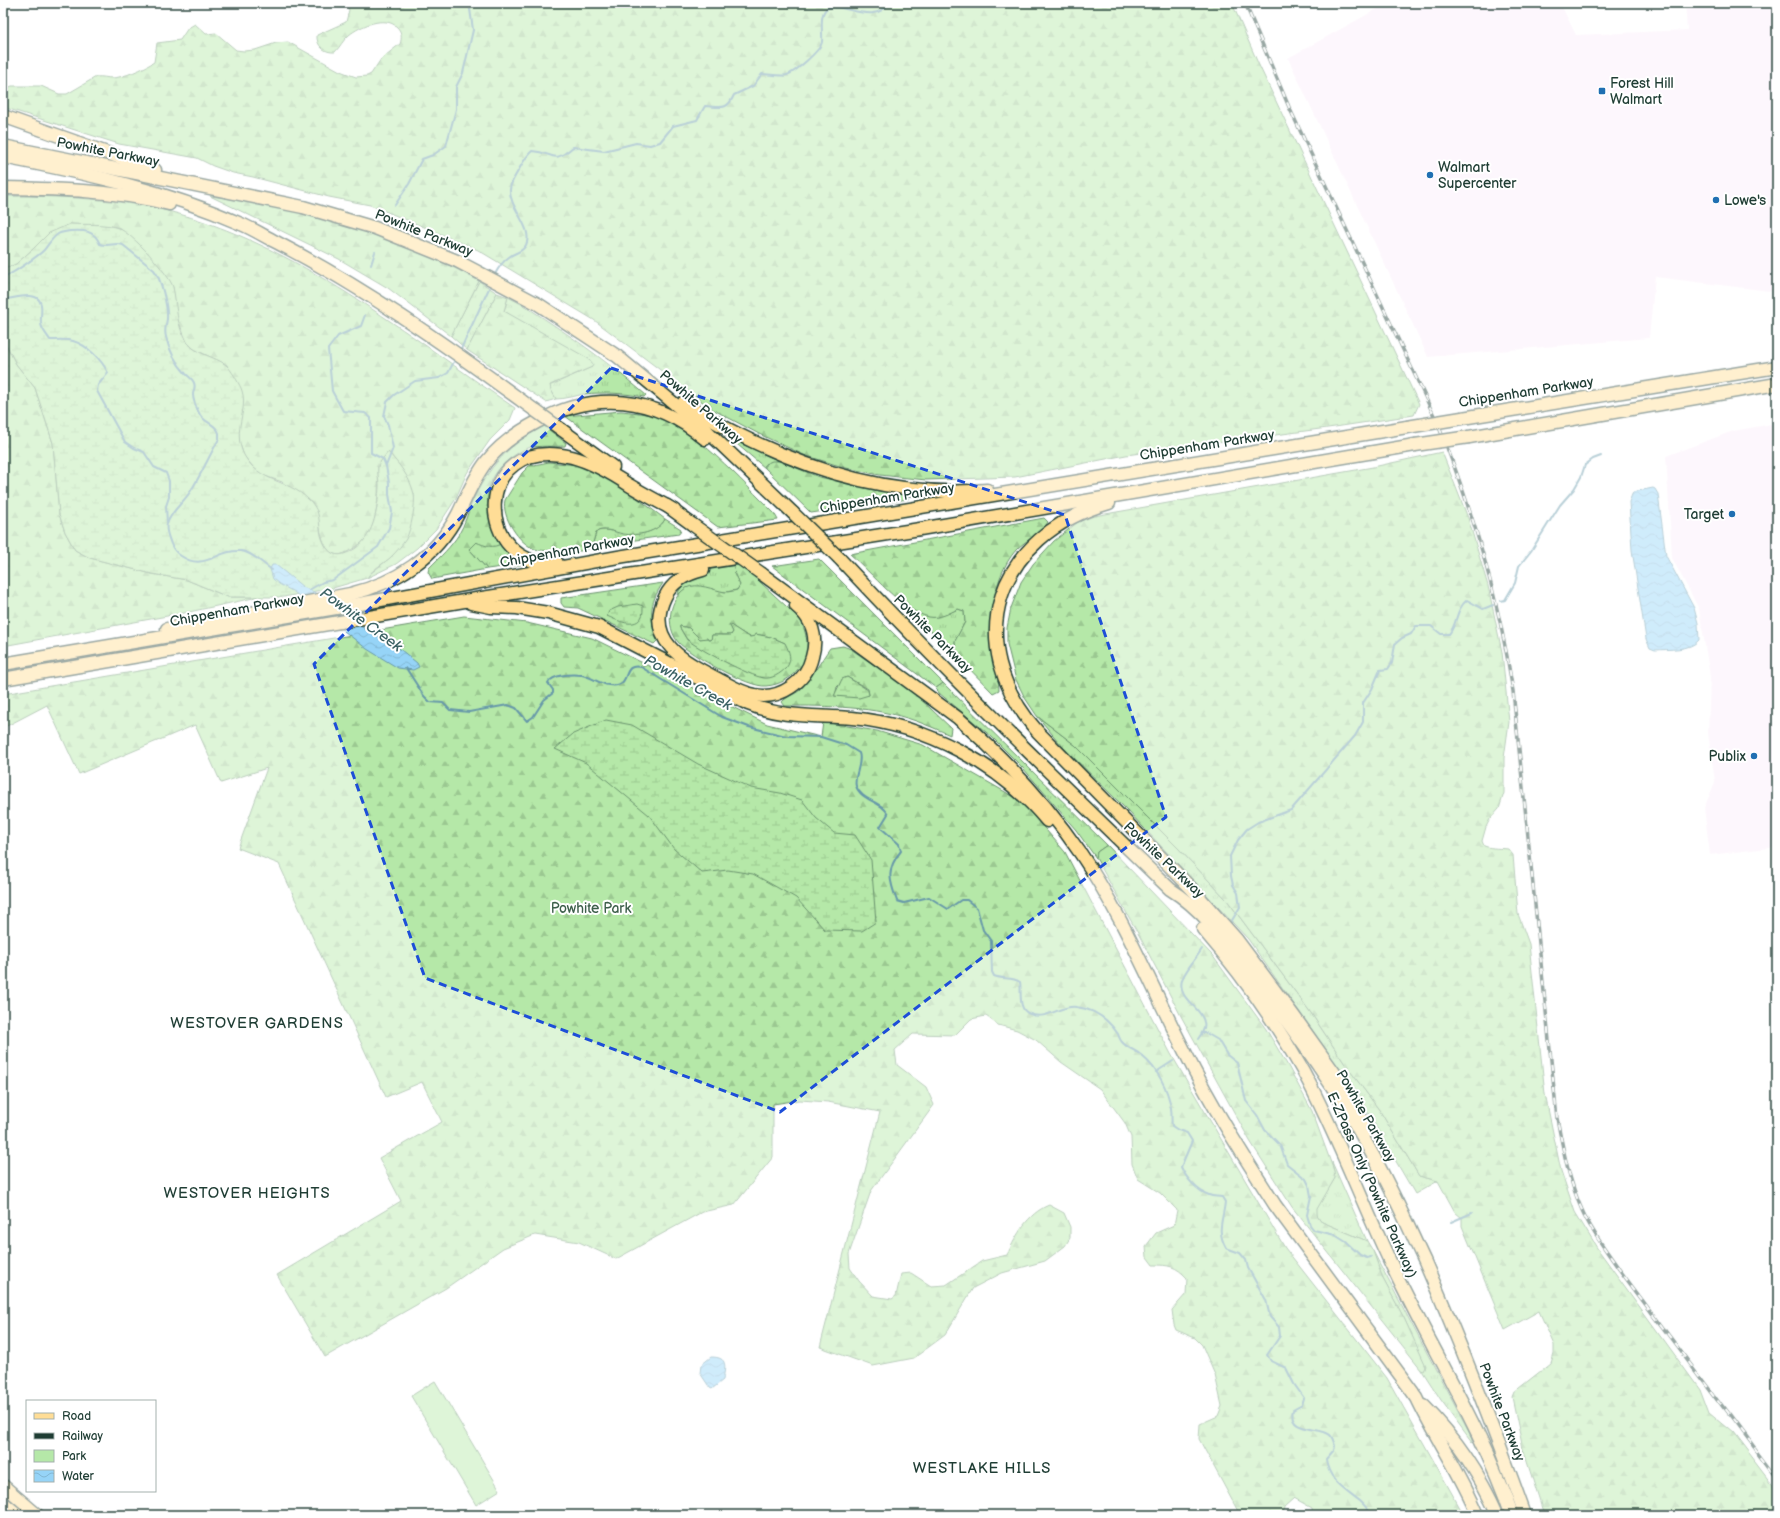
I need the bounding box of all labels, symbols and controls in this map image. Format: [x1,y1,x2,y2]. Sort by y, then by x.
place label: Forest Hill Walmart [1610,75,1674,108]
marker: Forest Hill Walmart [1597,86,1607,96]
street label: Powhite Parkway [55,134,161,170]
place label: Walmart Supercenter [1438,159,1517,192]
marker: Walmart Supercenter [1425,170,1435,180]
place label: Lowe's [1724,192,1766,209]
marker: Lowe's [1711,195,1721,205]
street label: Powhite Parkway [373,206,476,261]
street label: Powhite Parkway [656,366,746,448]
street label: Chippenham Parkway [1457,373,1595,411]
street label: Chippenham Parkway [1138,426,1276,464]
street label: Chippenham Parkway [818,479,956,517]
place label: Target [1684,506,1725,523]
marker: Target [1727,509,1737,519]
street label: Chippenham Parkway [499,531,636,571]
water label: Powhite Creek [316,584,407,657]
street label: Chippenham Parkway [169,590,306,630]
street label: Powhite Parkway [890,591,976,677]
water label: Powhite Creek [641,651,736,715]
place label: Publix [1709,748,1746,765]
marker: Publix [1749,751,1759,761]
street label: Powhite Parkway [1120,818,1208,902]
park label: Powhite Park [551,900,631,917]
district label: WESTOVER GARDENS [170,1014,344,1033]
street label: Powhite Parkway [1333,1067,1400,1166]
street label: E-ZPass Only (Powhite Parkway) [1323,1090,1421,1280]
district label: WESTOVER HEIGHTS [163,1184,331,1203]
street label: Powhite Parkway [1475,1360,1529,1464]
legend [26,1400,156,1492]
text: Road [62,1409,91,1424]
text: Railway [62,1429,104,1444]
text: Park [62,1449,86,1464]
district label: WESTLAKE HILLS [913,1459,1051,1478]
text: Water [62,1469,94,1484]

